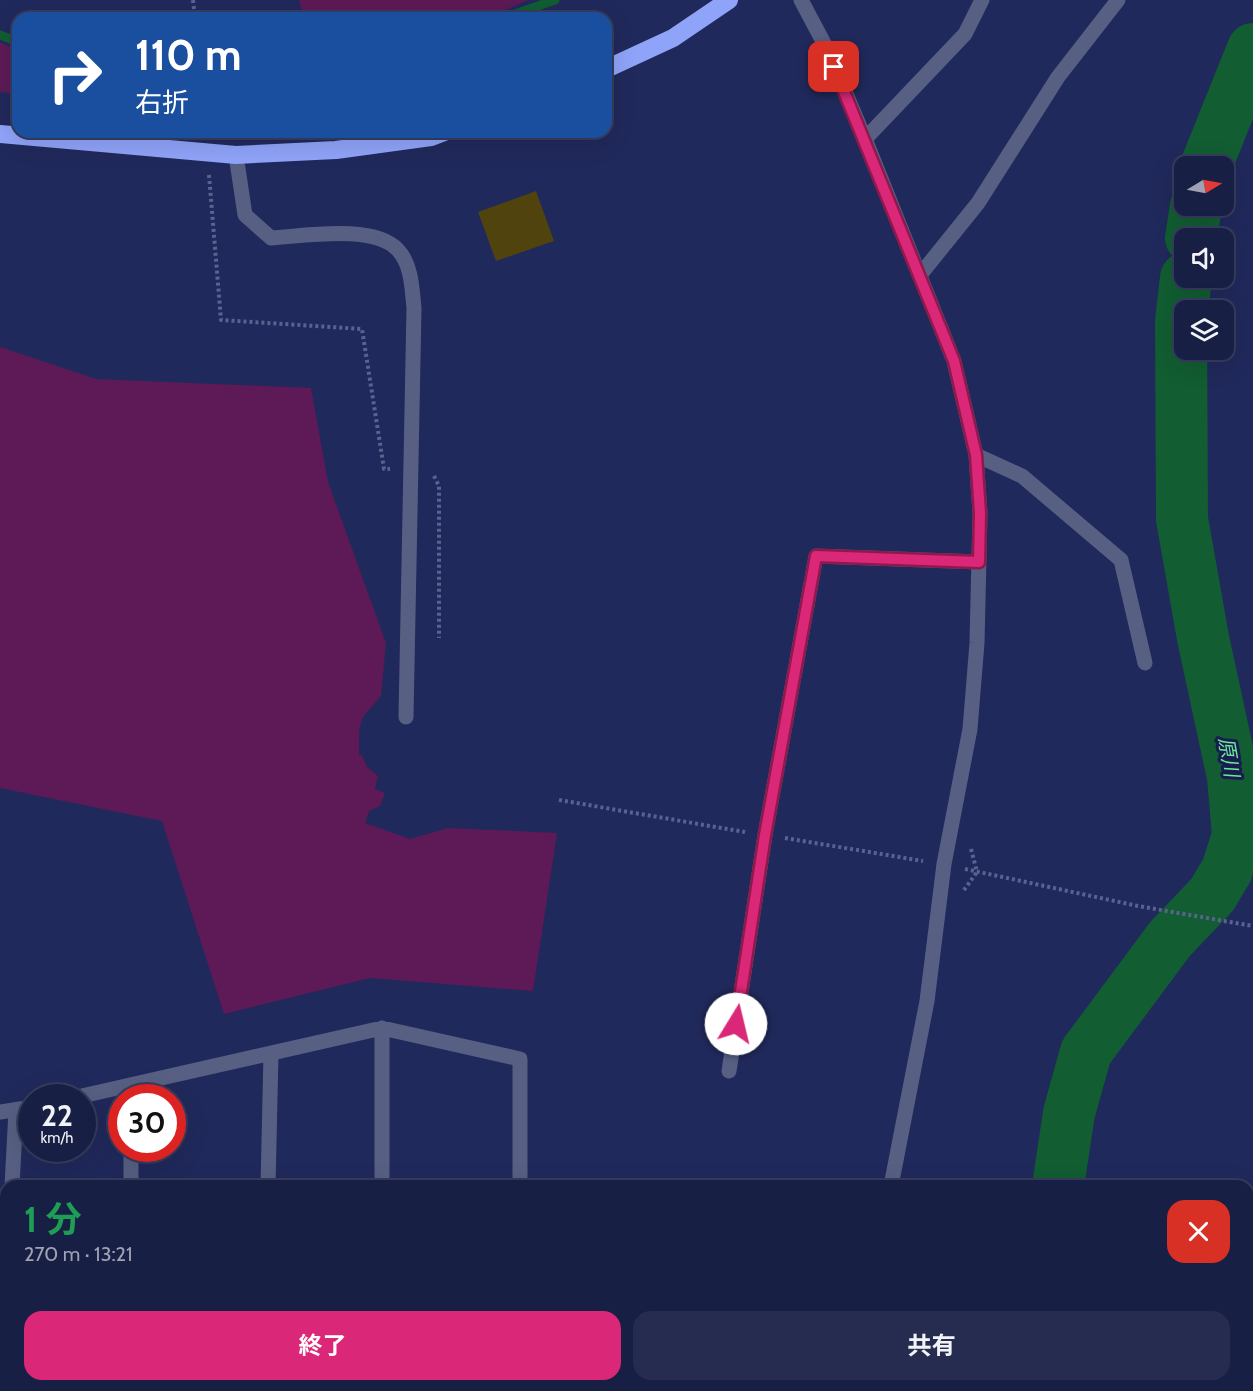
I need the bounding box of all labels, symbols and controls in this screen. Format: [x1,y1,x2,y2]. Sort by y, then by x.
text: 110 m [135,29,242,81]
icon: right [36,36,114,114]
pin [808,41,859,92]
icon: arrive [817,50,850,83]
text: 右折 [135,86,189,119]
north arrow [1174,156,1234,216]
map controls [1174,156,1234,360]
button: sound [1174,228,1234,288]
button: layers [1174,300,1234,360]
water label: 原川 [1214,735,1245,781]
position arrow [704,992,768,1056]
speed limit sign: 30 [108,1084,186,1162]
text: 22 [41,1097,73,1134]
text: km/h [41,1129,73,1147]
text: 1 分 [24,1197,81,1241]
button: close [1167,1200,1230,1263]
text: 270 m · 13:21 [24,1242,133,1266]
button: 終了 [24,1311,621,1380]
button: 共有 [633,1311,1230,1380]

